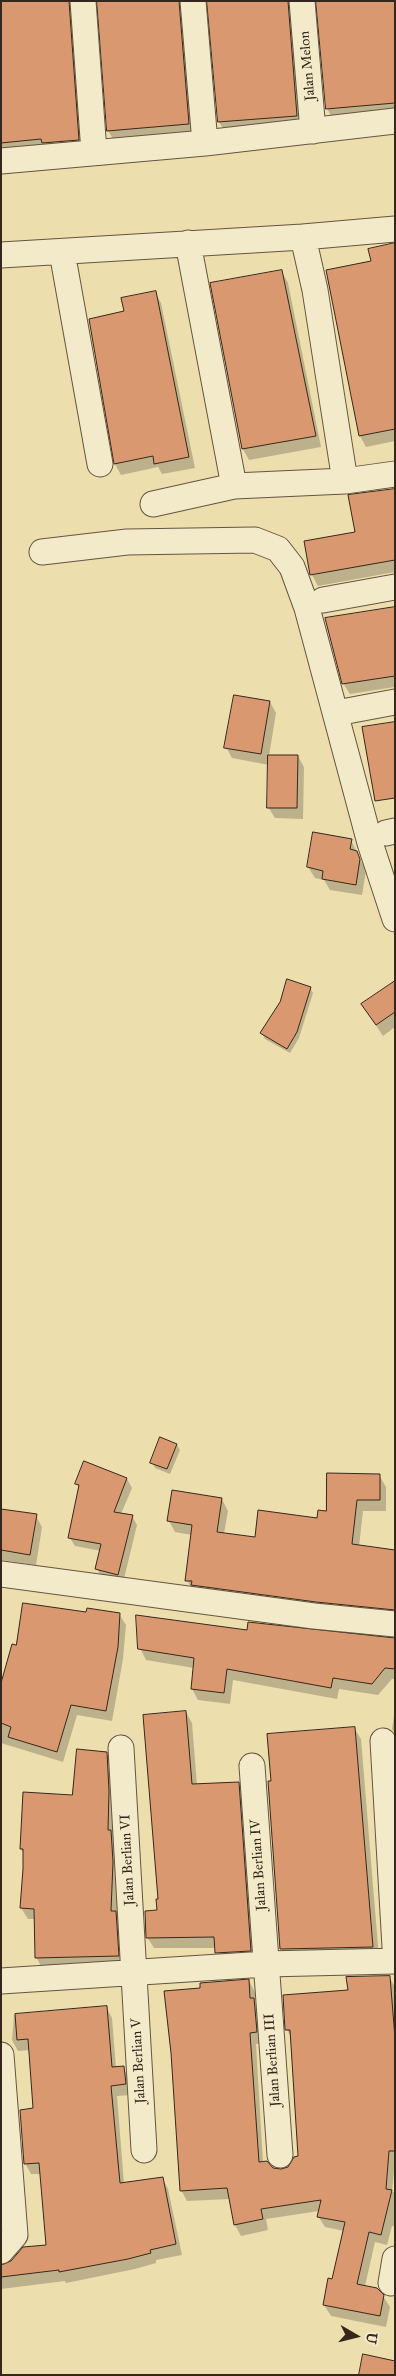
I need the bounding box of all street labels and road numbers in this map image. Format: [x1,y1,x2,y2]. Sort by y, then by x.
street label: Jalan Melon [297,30,319,102]
street label: Jalan Berlian VI [117,1814,139,1906]
street label: Jalan Berlian IV [247,1819,271,1911]
street label: Jalan Berlian III [261,2013,285,2107]
street label: Jalan Berlian V [128,2018,150,2104]

